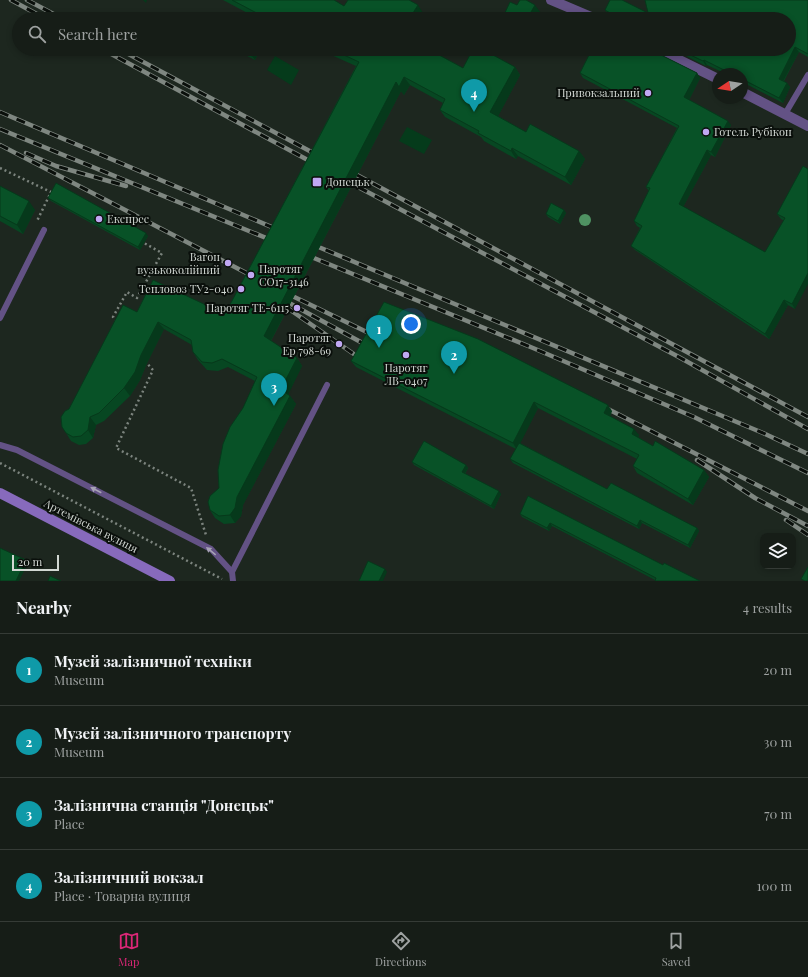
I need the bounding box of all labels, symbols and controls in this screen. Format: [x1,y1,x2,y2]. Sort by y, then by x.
search box [12,12,796,56]
icon: search [26,23,48,45]
text: Search here [58,24,137,44]
north arrow [712,68,748,104]
pin: 4 [461,79,487,112]
place label: Привокзальний [557,85,640,100]
marker: Привокзальний [643,88,653,98]
place label: Готель Рубікон [714,124,792,139]
marker: Готель Рубікон [701,127,711,137]
place label: Донецьк [326,174,371,189]
marker: Донецьк [311,176,323,188]
place label: Експрес [107,211,149,226]
marker: Експрес [94,214,104,224]
place label: Вагон вузькоколійний [137,249,220,277]
marker: Вагон вузькоколійний [223,258,233,268]
place label: Паротяг СО17-3146 [259,261,309,289]
marker: Паротяг СО17-3146 [246,270,256,280]
place label: Тепловоз ТУ2-040 [139,281,233,296]
marker: Тепловоз ТУ2-040 [236,284,246,294]
place label: Паротяг ТЕ-6115 [206,300,289,315]
marker: Паротяг ТЕ-6115 [292,303,302,313]
your location [401,314,421,334]
pin: 1 [366,315,392,348]
place label: Паротяг Ер 798-69 [283,330,331,358]
marker: Паротяг Ер 798-69 [334,339,344,349]
pin: 2 [441,341,467,374]
marker: Паротяг ЛВ-0407 [401,350,411,360]
place label: Паротяг ЛВ-0407 [383,360,428,388]
pin: 3 [261,373,287,406]
one-way arrow [91,487,102,494]
street label: Артемівська вулиця [41,495,141,556]
map controls [760,533,796,569]
button: layers [760,533,796,569]
one-way arrow [206,546,217,555]
scale bar [12,553,59,572]
text: 20 m [18,554,42,569]
text: Nearby [16,596,71,618]
text: 4 results [743,599,792,616]
text: Музей залізничної техніки [54,651,252,671]
text: 1 [27,661,31,678]
text: 20 m [763,661,792,678]
text: Museum [54,671,104,688]
text: Музей залізничного транспорту [54,723,291,743]
text: 2 [26,733,32,750]
text: 30 m [764,733,792,750]
text: Museum [54,743,104,760]
text: Залізнична станція "Донецьк" [54,795,274,815]
text: 3 [26,805,32,822]
text: 70 m [764,805,792,822]
text: Place [54,815,85,832]
text: Залізничний вокзал [54,867,204,887]
text: 4 [26,877,32,894]
text: 100 m [757,877,792,894]
text: Place · Товарна вулиця [54,887,190,904]
tab: Map [118,930,140,969]
tab: Directions [375,930,426,969]
tab: Saved [662,930,690,969]

